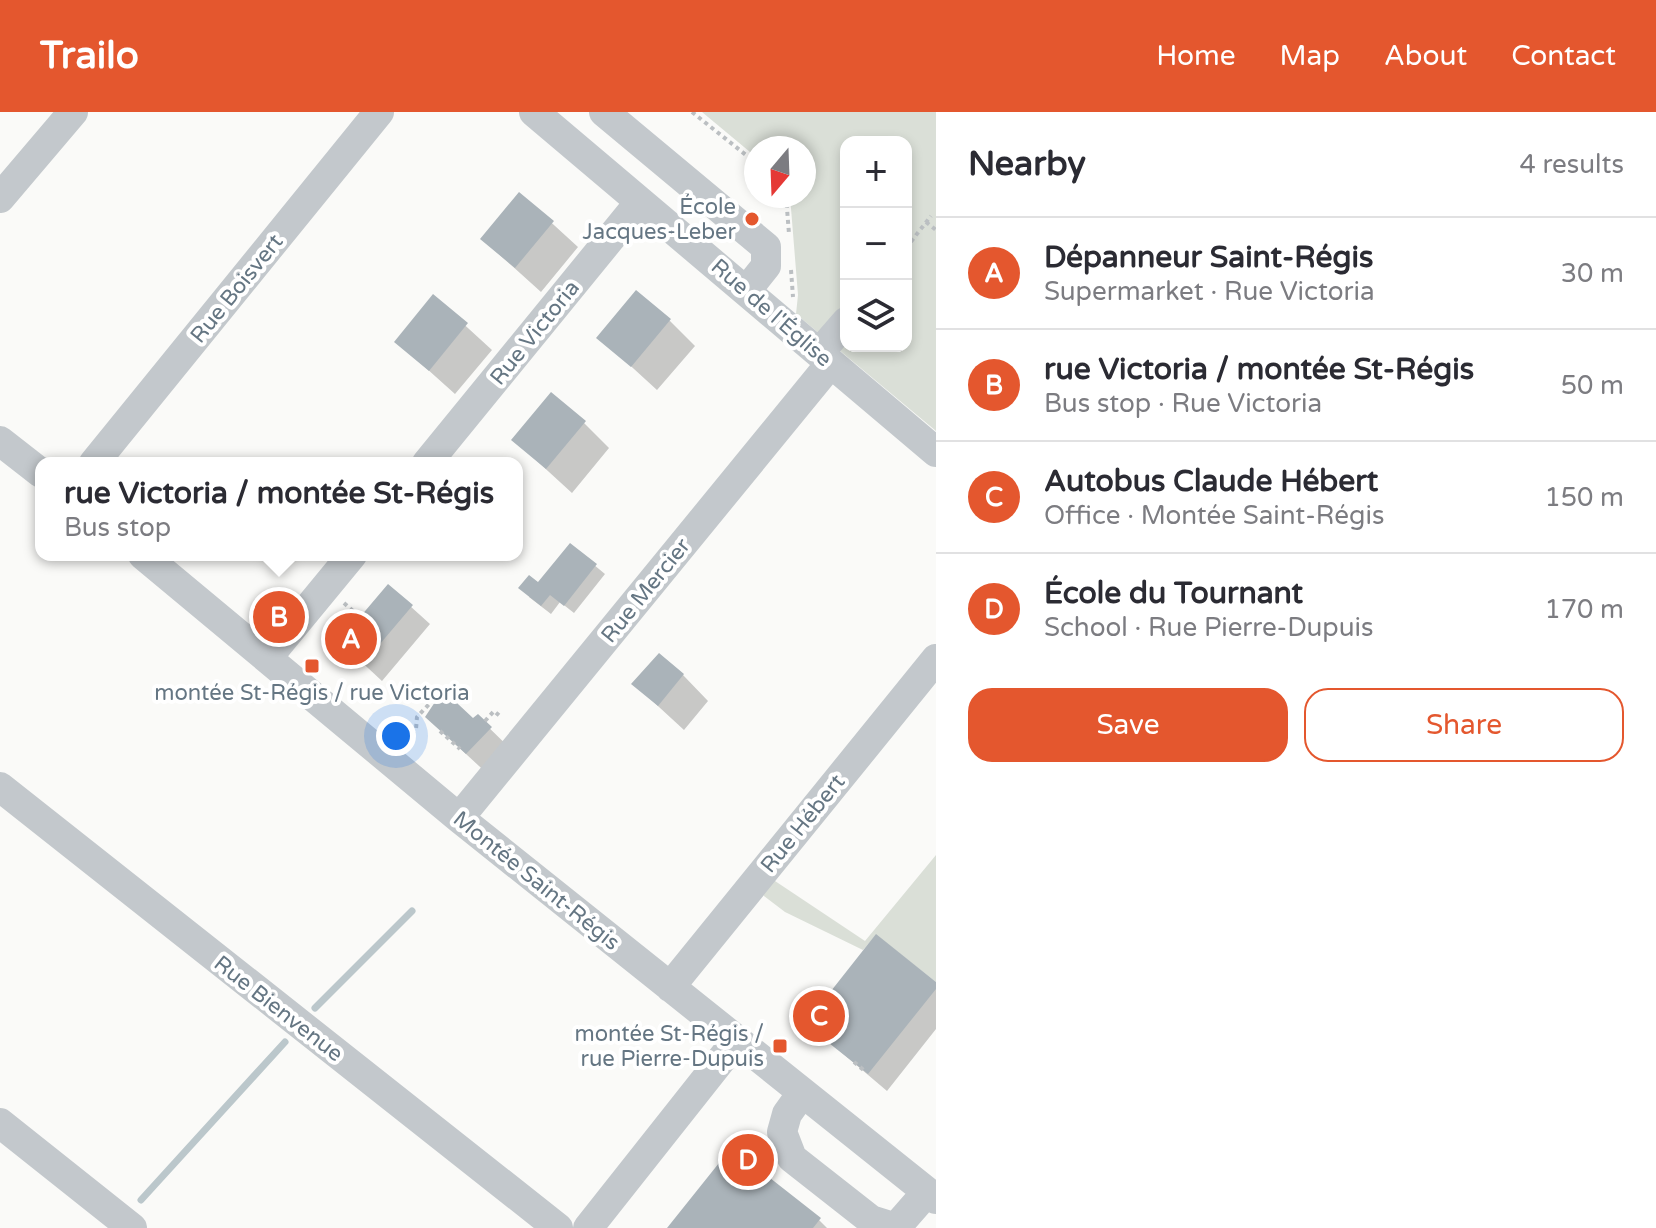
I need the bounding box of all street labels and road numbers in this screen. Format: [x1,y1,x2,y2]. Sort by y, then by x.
street label: Rue Boisvert [185,229,289,348]
street label: Rue de l'Église [706,253,838,372]
street label: Rue Victoria [485,275,585,390]
street label: Rue Mercier [596,533,696,648]
street label: Rue Hébert [755,769,850,878]
street label: Montée Saint-Régis [448,806,625,956]
street label: Rue Bienvenue [209,950,348,1067]

